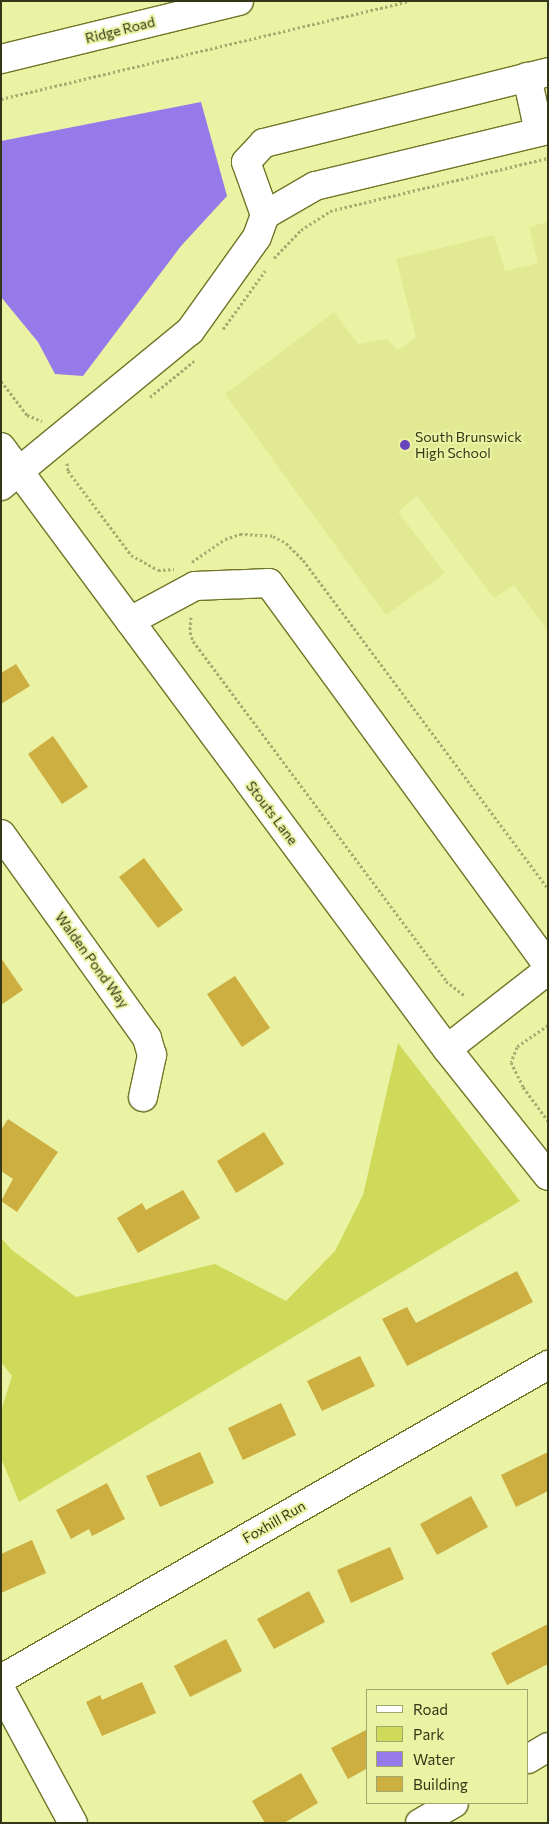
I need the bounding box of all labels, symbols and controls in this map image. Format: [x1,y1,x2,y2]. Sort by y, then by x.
street label: Ridge Road [83,13,157,47]
place label: South Brunswick High School [415,429,522,462]
marker: South Brunswick High School [399,439,411,451]
street label: Stouts Lane [243,778,301,848]
street label: Walden Pond Way [52,909,132,1011]
street label: Foxhill Run [240,1497,308,1547]
legend [366,1689,529,1804]
text: Road [413,1700,448,1718]
text: Park [413,1725,444,1743]
text: Water [413,1750,455,1768]
text: Building [413,1775,468,1793]

